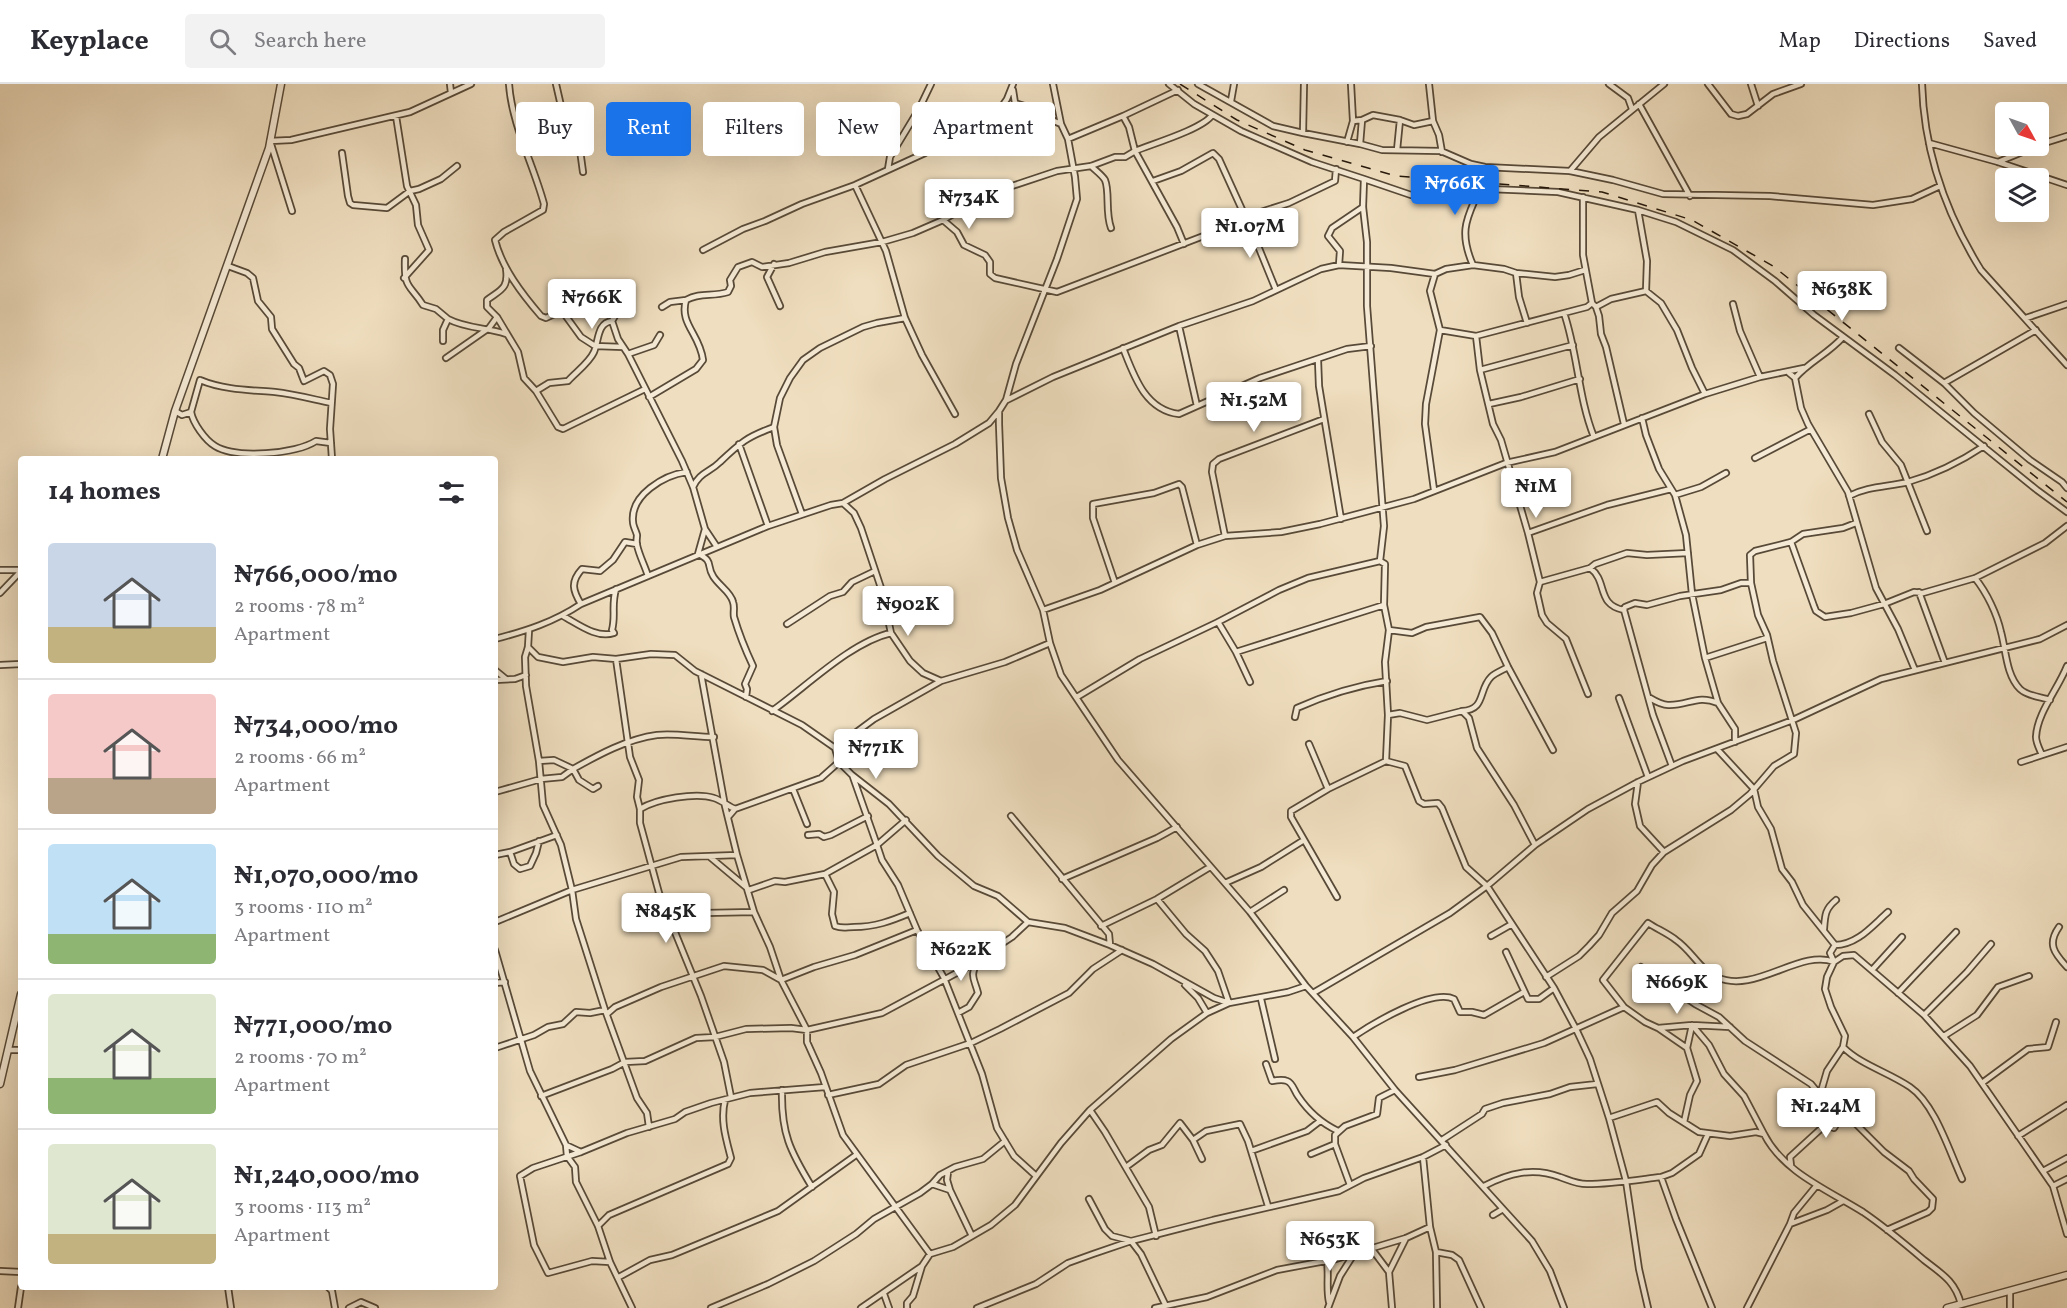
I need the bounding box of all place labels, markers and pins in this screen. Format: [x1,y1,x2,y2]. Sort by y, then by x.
pin: ₦766K [1413,165,1497,216]
pin: ₦734K [927,179,1011,230]
pin: ₦1.07M [1201,208,1299,259]
pin: ₦638K [1800,271,1884,322]
pin: ₦766K [550,279,634,330]
pin: ₦1.52M [1205,382,1303,433]
pin: ₦1M [1507,468,1565,519]
pin: ₦902K [866,586,950,637]
pin: ₦771K [834,729,918,780]
pin: ₦845K [624,893,708,944]
pin: ₦622K [919,931,1003,982]
pin: ₦669K [1635,964,1719,1015]
pin: ₦1.24M [1777,1088,1875,1139]
pin: ₦653K [1288,1221,1372,1272]

